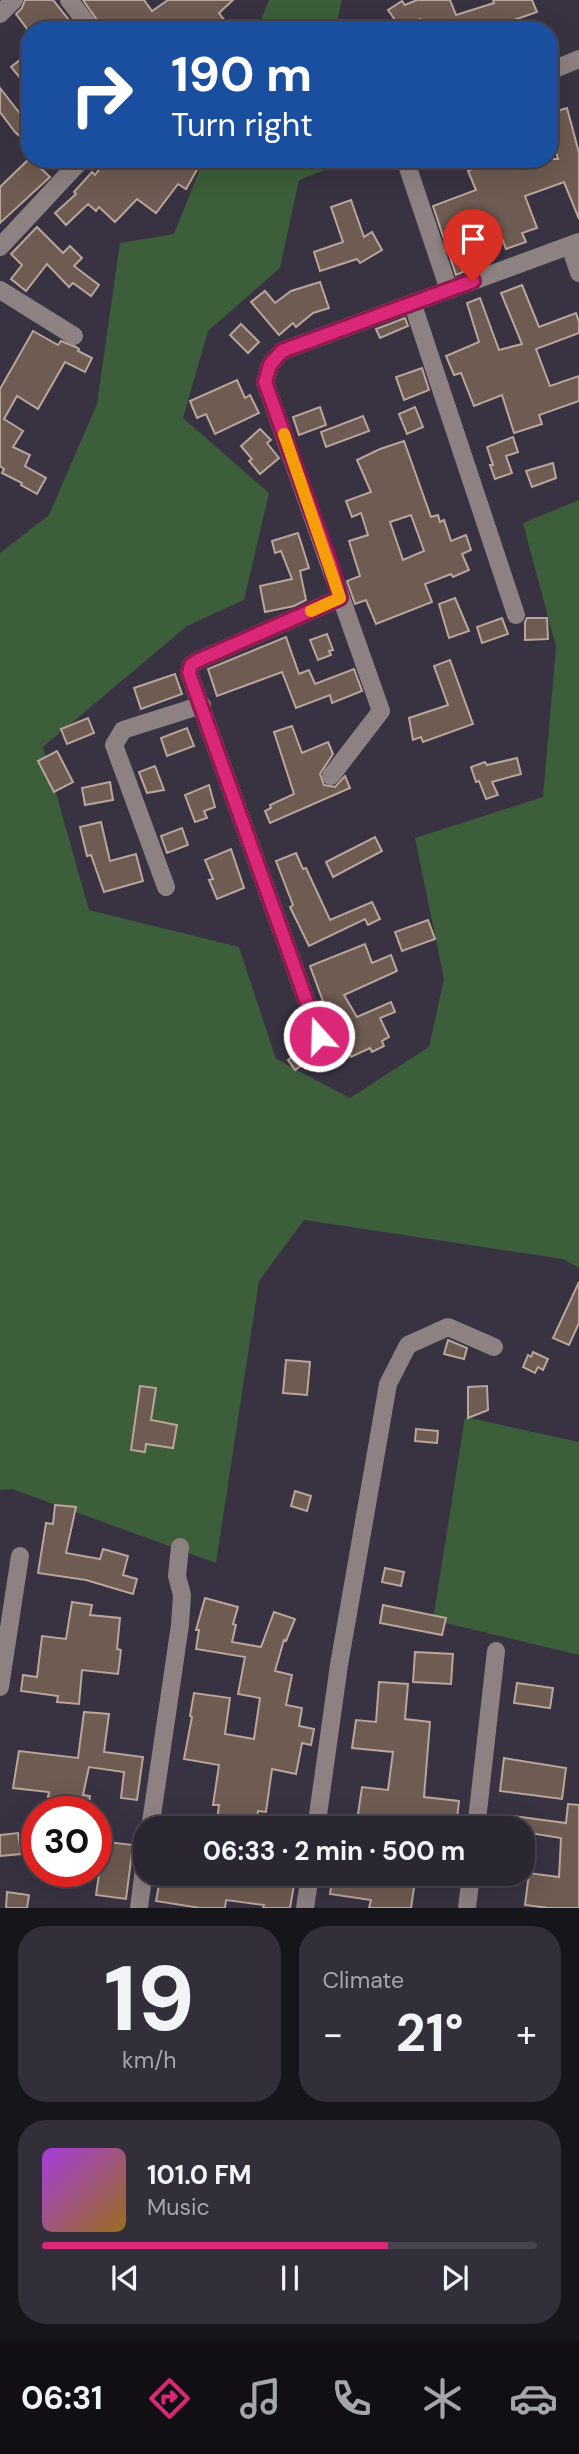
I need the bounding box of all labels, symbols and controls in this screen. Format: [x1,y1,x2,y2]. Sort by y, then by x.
text: 190 m [171,42,312,106]
icon: right [56,49,147,140]
text: Turn right [171,104,313,146]
pin [443,209,503,281]
icon: arrive [454,220,492,258]
position arrow [282,999,356,1073]
speed limit sign: 30 [21,1796,112,1887]
text: 06:33 · 2 min · 500 m [203,1834,465,1868]
text: 19 [104,1940,195,2058]
text: Climate [323,1965,404,1995]
text: 21° [396,1999,464,2067]
text: − [323,2009,343,2059]
text: + [516,2009,537,2059]
text: km/h [122,2045,176,2075]
text: 101.0 FM [147,2158,252,2192]
text: Music [147,2192,210,2222]
icon: previous [106,2259,144,2297]
icon: pause [271,2259,309,2297]
icon: next [436,2259,474,2297]
icon: directions [145,2374,194,2423]
icon: music [236,2374,285,2423]
icon: phone [327,2374,376,2423]
icon: climate [418,2374,467,2423]
icon: car [509,2374,558,2423]
text: 06:31 [21,2377,103,2419]

